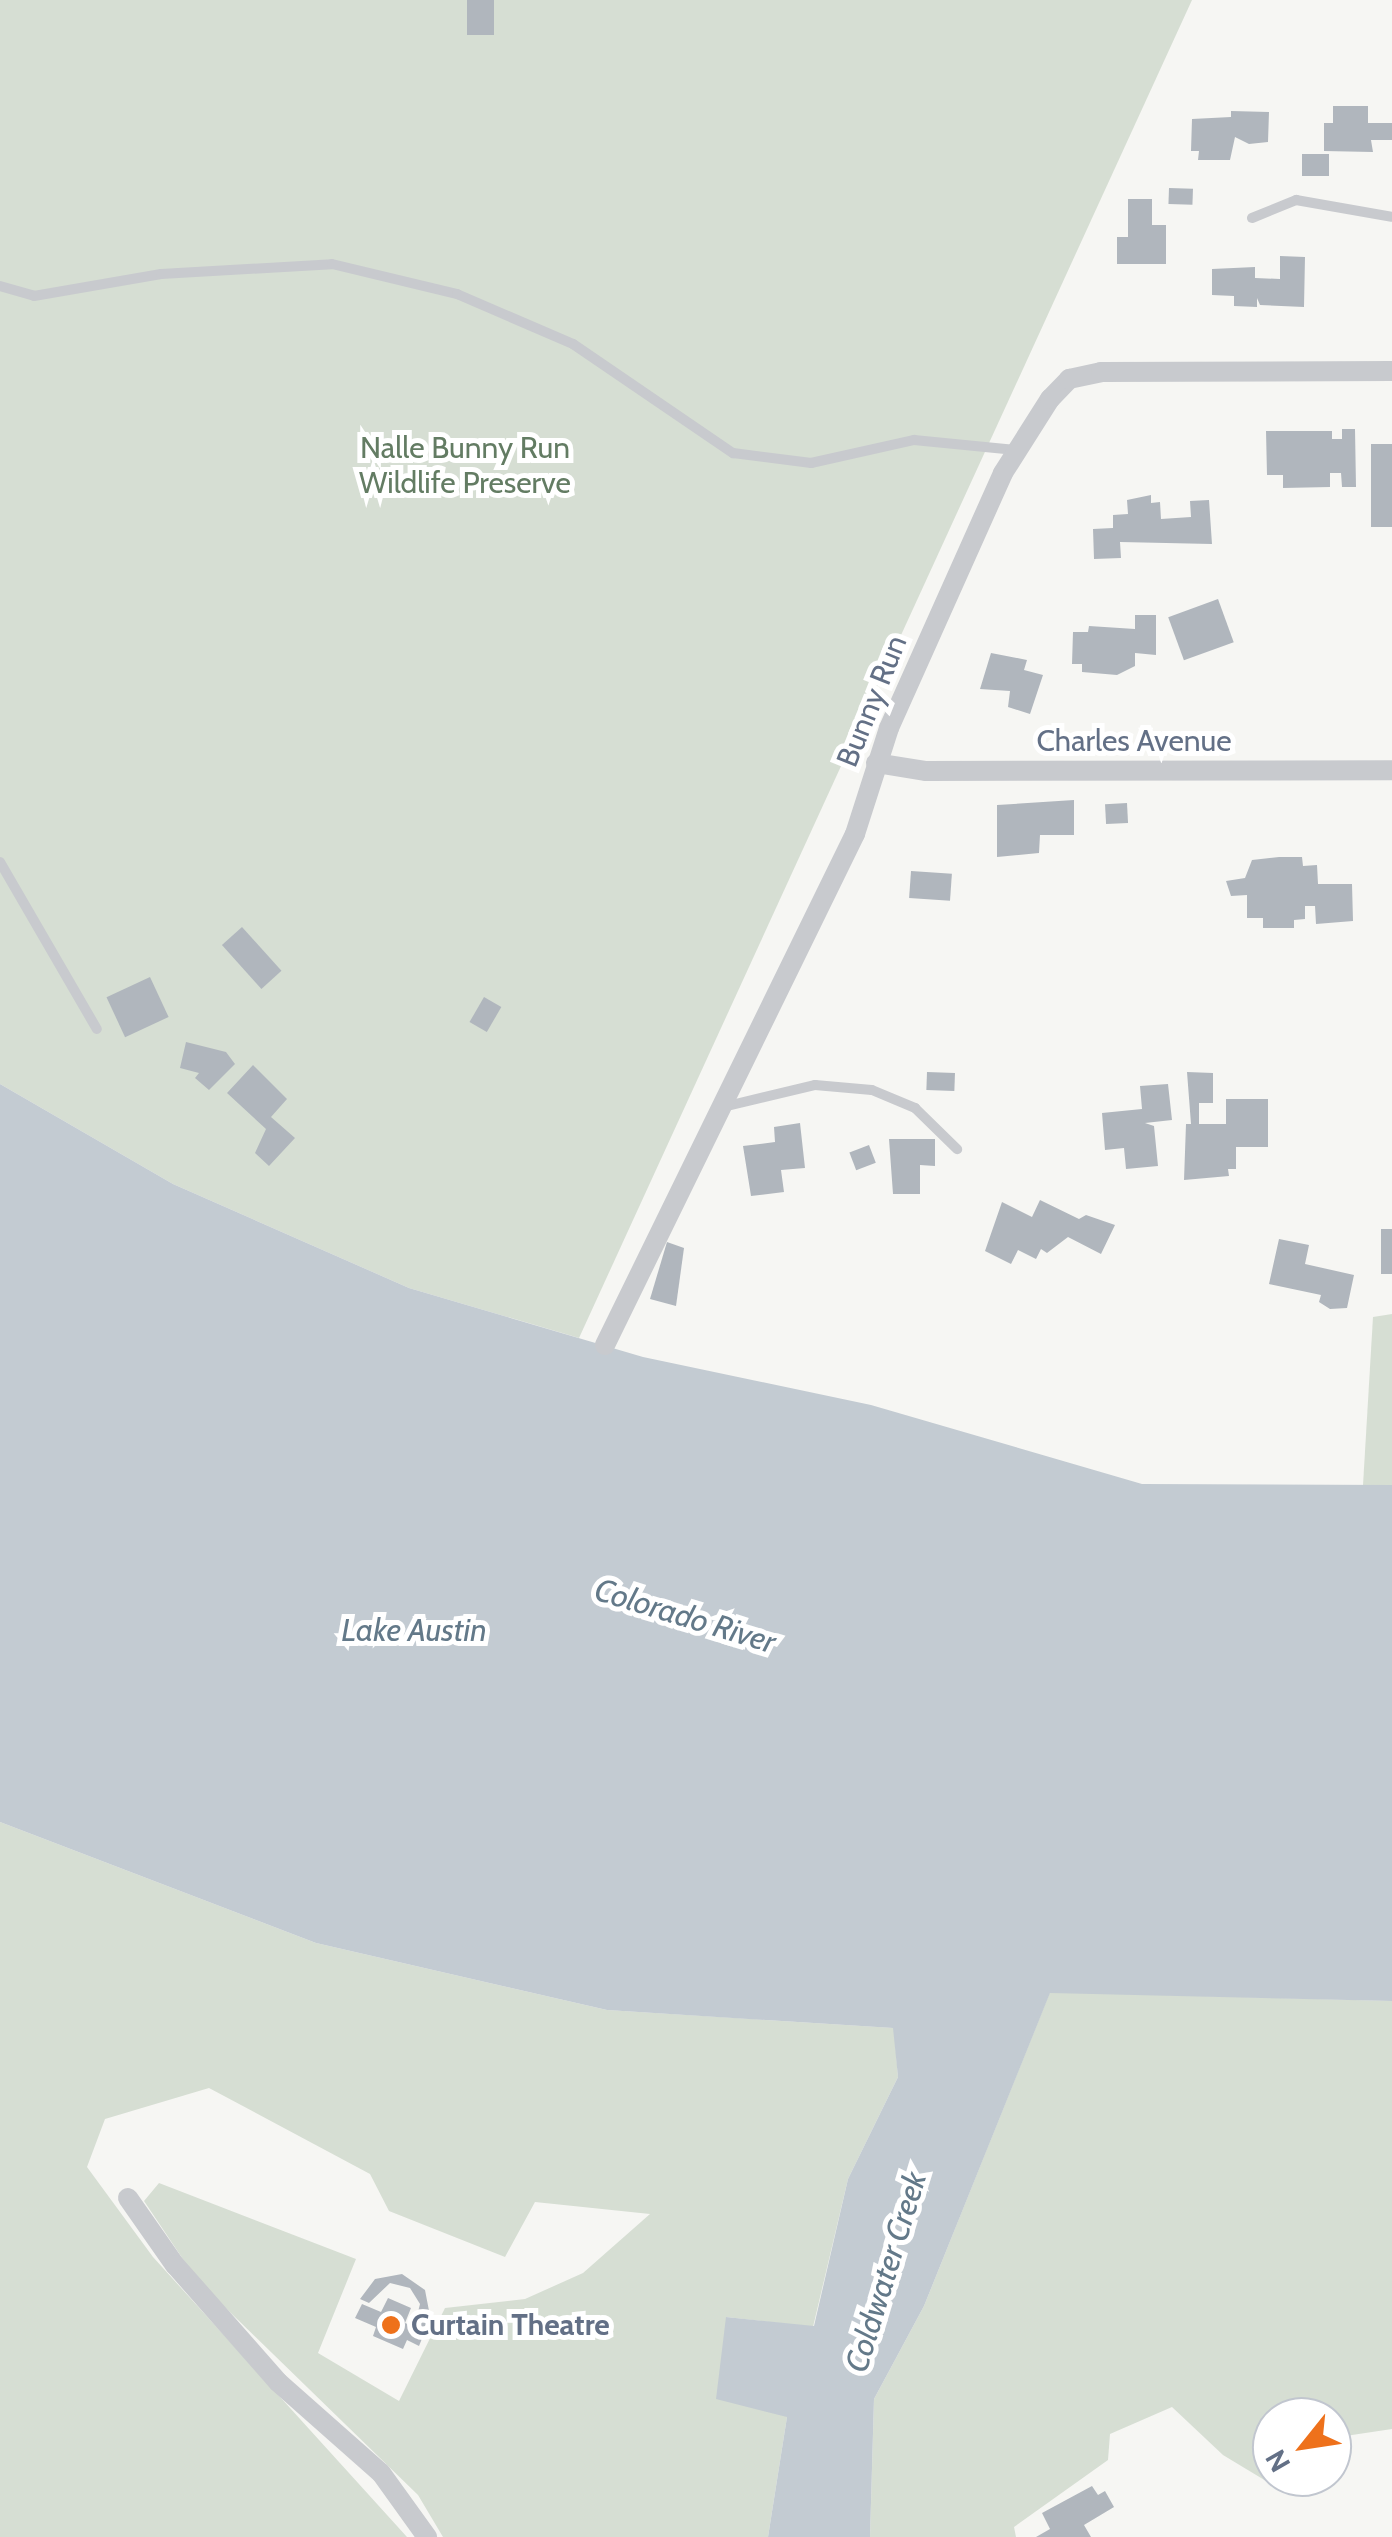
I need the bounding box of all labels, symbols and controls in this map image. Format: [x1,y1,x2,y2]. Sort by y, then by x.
park label: Nalle Bunny Run Wildlife Preserve [359,430,571,500]
street label: Bunny Run [829,630,915,772]
street label: Charles Avenue [1036,723,1232,759]
water label: Colorado River [590,1570,780,1662]
water label: Lake Austin [341,1611,487,1649]
water label: Coldwater Creek [837,2167,935,2377]
place label: Curtain Theatre [411,2307,610,2343]
marker: Curtain Theatre [380,2314,402,2336]
north arrow [1252,2397,1352,2497]
text: N [1258,2444,1297,2478]

